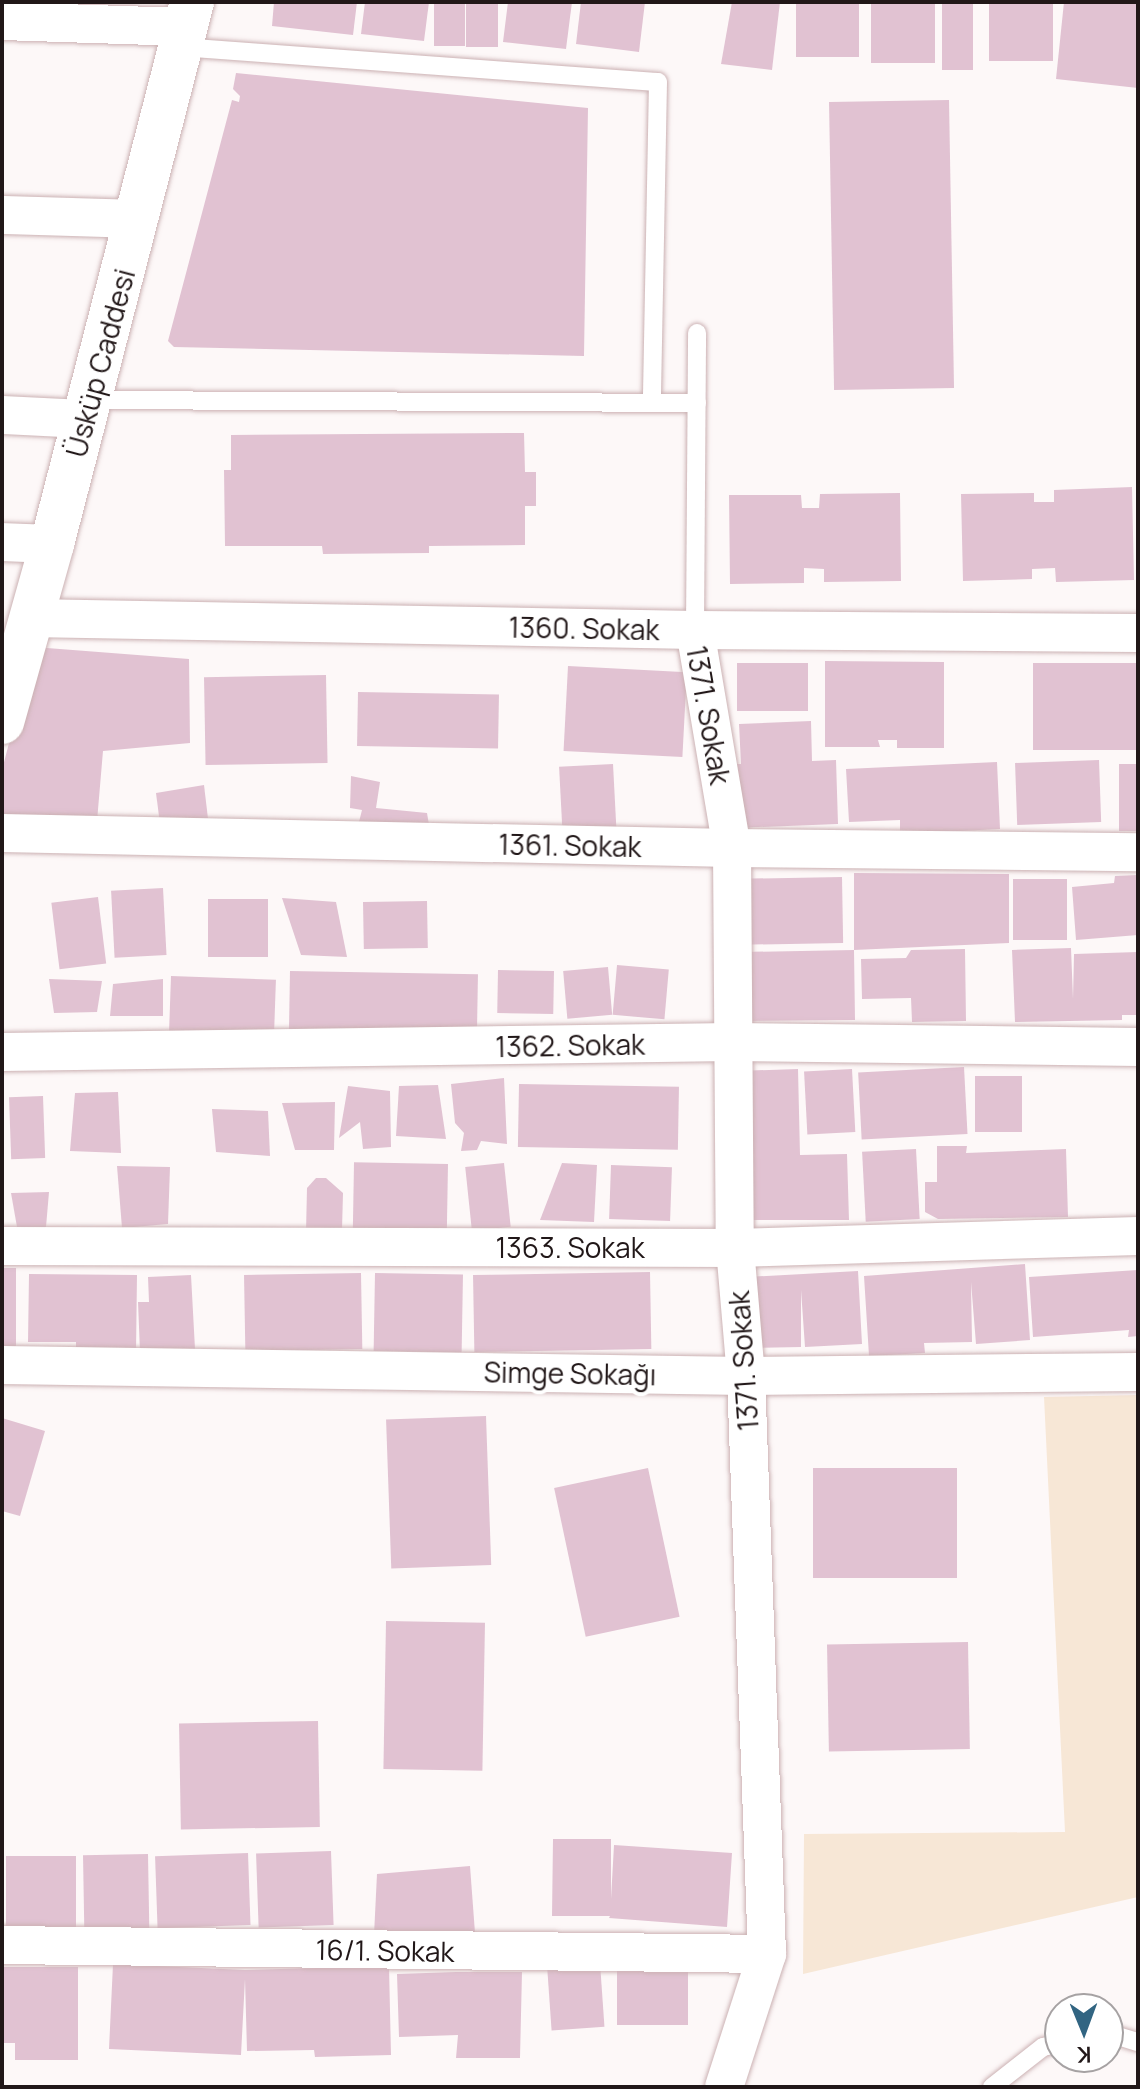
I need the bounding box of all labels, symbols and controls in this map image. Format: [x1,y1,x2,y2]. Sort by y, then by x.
street label: Üsküp Caddesi [59,265,141,461]
street label: 1360. Sokak [508,610,660,646]
street label: 1371. Sokak [680,643,738,787]
street label: 1361. Sokak [498,827,642,863]
street label: 1362. Sokak [495,1027,645,1063]
street label: 1363. Sokak [495,1230,645,1264]
street label: 1371. Sokak [721,1290,765,1432]
street label: Simge Sokağı [483,1355,657,1391]
street label: 16/1. Sokak [315,1932,455,1968]
north arrow [1044,1993,1124,2073]
text: K [1077,2040,1092,2070]

